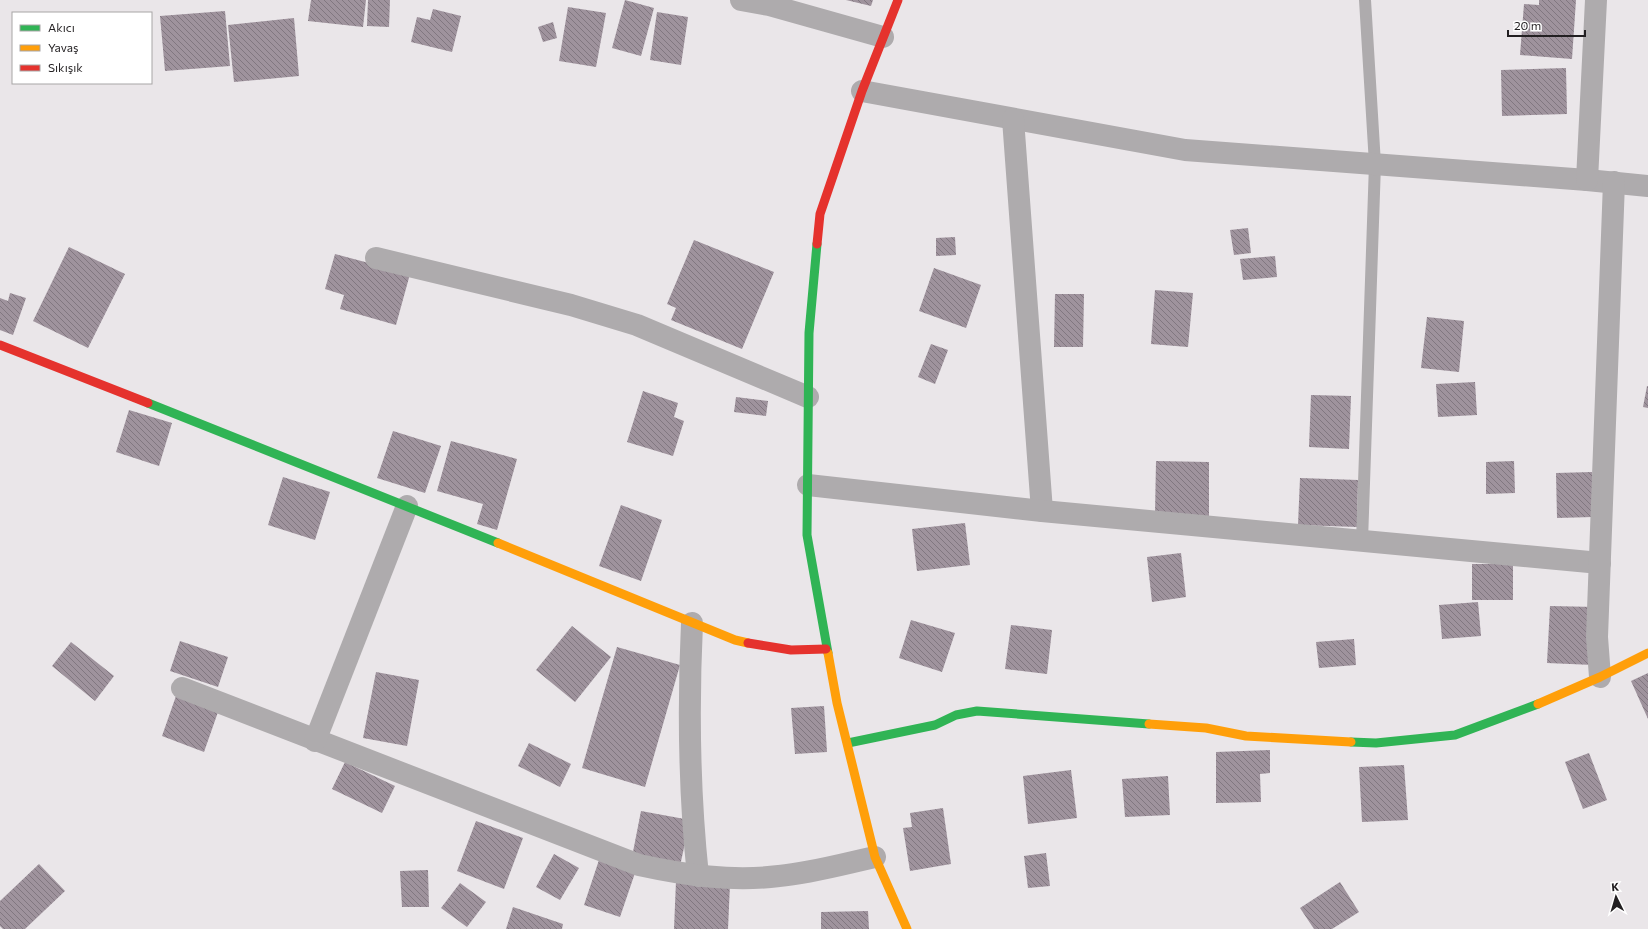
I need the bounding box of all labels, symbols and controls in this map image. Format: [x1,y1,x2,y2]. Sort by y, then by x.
legend [12,12,152,84]
scale bar [1508,12,1585,38]
text: 20 m [1514,18,1541,32]
text: Akıcı [48,20,75,34]
text: Yavaş [48,40,79,54]
text: Sıkışık [48,60,83,74]
north arrow [1596,877,1636,917]
text: K [1611,880,1620,893]

